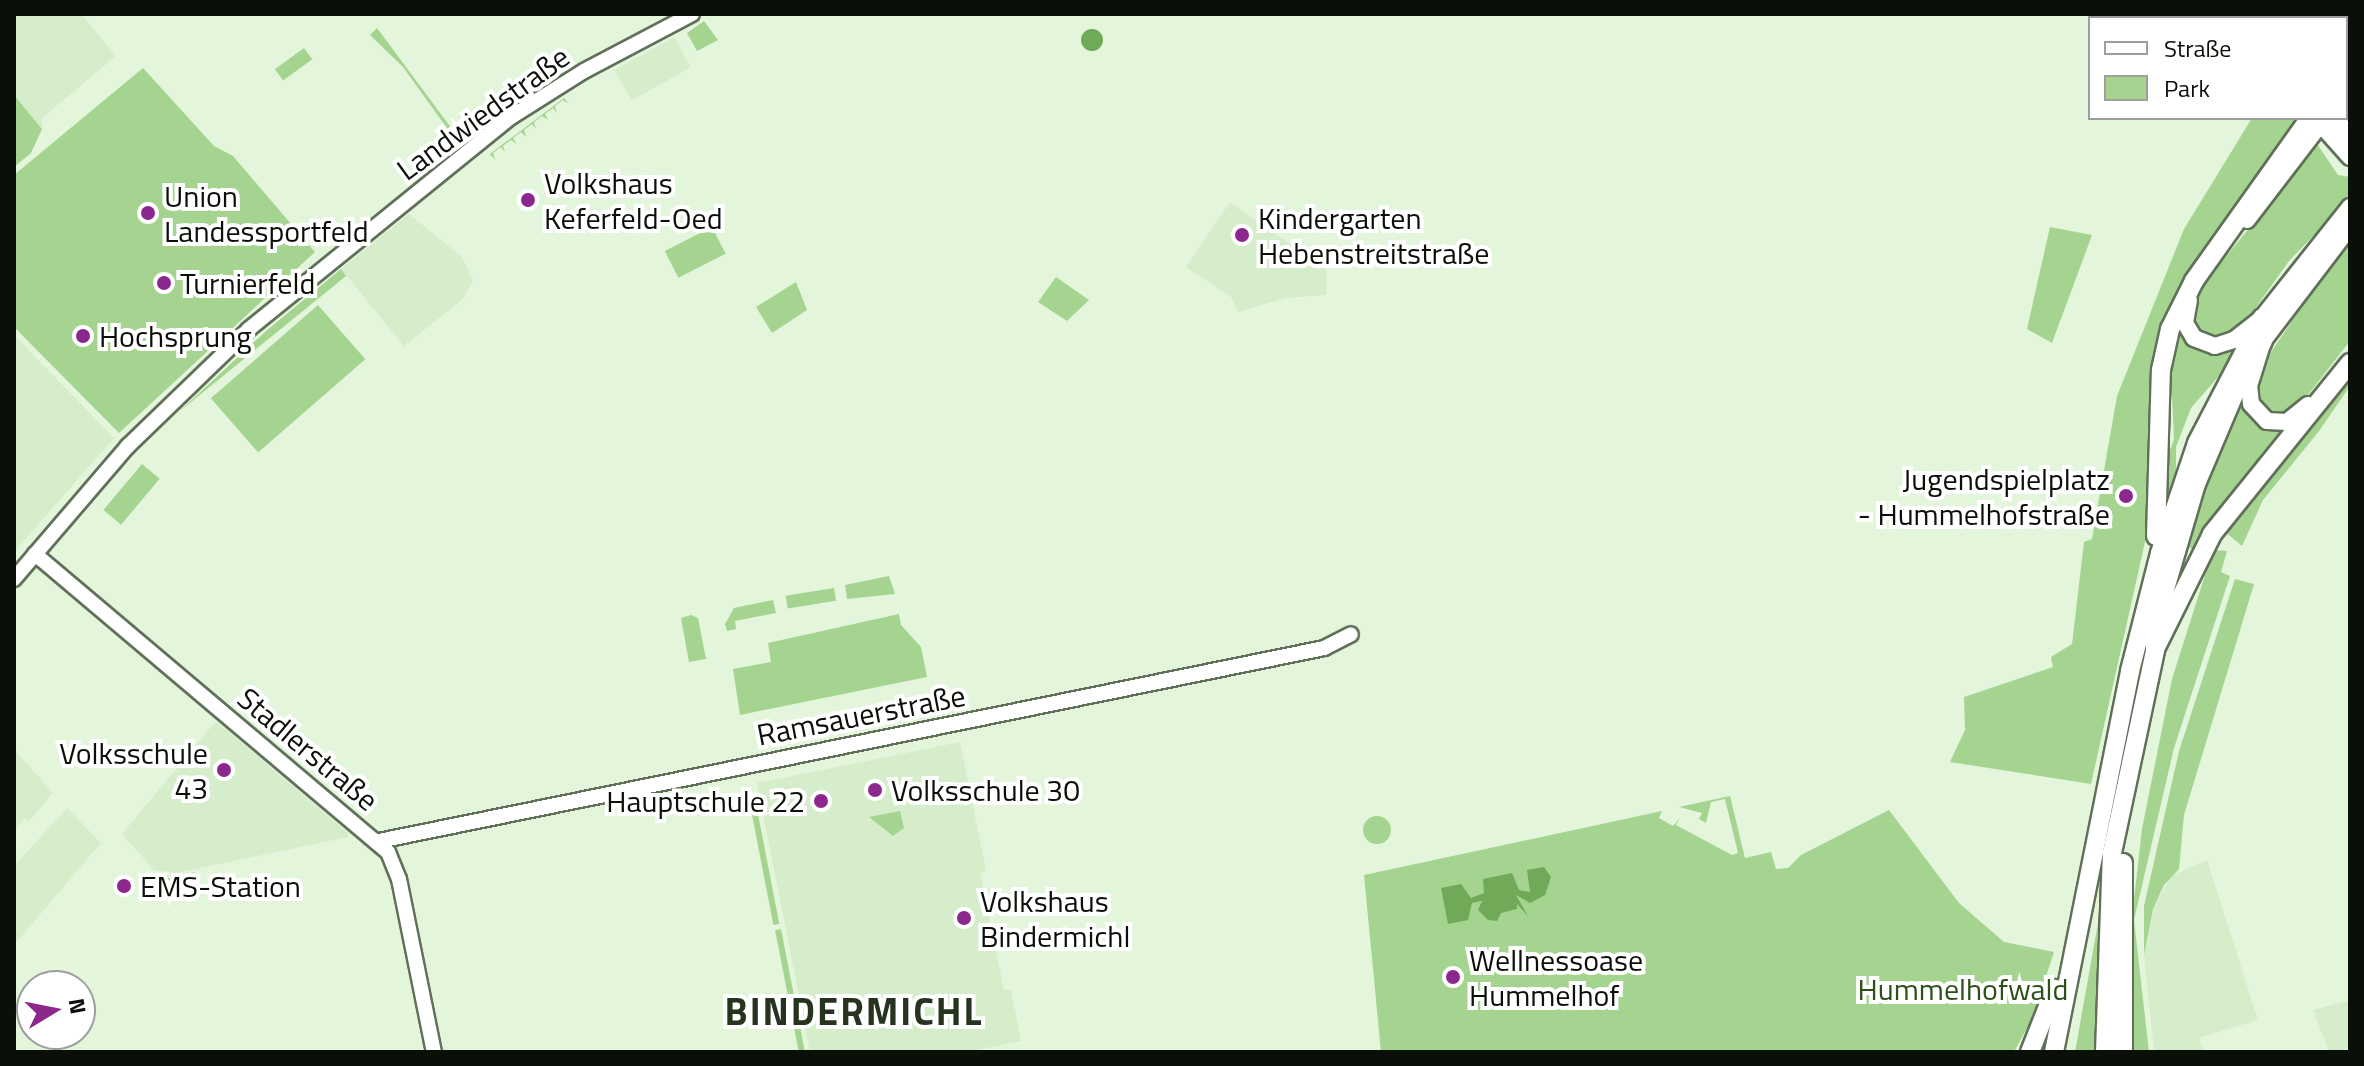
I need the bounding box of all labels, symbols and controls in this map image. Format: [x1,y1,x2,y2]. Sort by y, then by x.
legend [2088,16,2348,120]
text: Straße [2164,30,2231,66]
street label: Landwiedstraße [390,38,576,188]
text: Park [2164,70,2210,106]
place label: Volkshaus Keferfeld-Oed [544,165,723,236]
place label: Union Landessportfeld [164,178,369,248]
marker: Volkshaus Keferfeld-Oed [519,191,537,209]
place label: Kindergarten Hebenstreitstraße [1258,200,1489,270]
marker: Union Landessportfeld [139,204,157,222]
marker: Kindergarten Hebenstreitstraße [1233,226,1251,244]
place label: Turnierfeld [180,265,315,301]
marker: Turnierfeld [155,274,173,292]
place label: Hochsprung [99,318,252,354]
marker: Hochsprung [74,327,92,345]
place label: Jugendspielplatz - Hummelhofstraße [1858,461,2110,532]
marker: Jugendspielplatz - Hummelhofstraße [2117,487,2135,505]
street label: Ramsauerstraße [754,677,968,753]
street label: Stadlerstraße [230,680,386,818]
place label: Volksschule 43 [59,735,208,806]
marker: Volksschule 43 [215,761,233,779]
place label: Volksschule 30 [891,772,1080,808]
marker: Volksschule 30 [866,781,884,799]
place label: Hauptschule 22 [606,783,805,819]
marker: Hauptschule 22 [812,792,830,810]
place label: EMS-Station [140,868,301,904]
marker: EMS-Station [115,877,133,895]
place label: Volkshaus Bindermichl [980,883,1130,954]
marker: Volkshaus Bindermichl [955,909,973,927]
place label: Wellnessoase Hummelhof [1469,942,1643,1012]
marker: Wellnessoase Hummelhof [1444,968,1462,986]
north arrow [16,970,96,1050]
park label: Hummelhofwald [1858,971,2068,1007]
district label: BINDERMICHL [725,989,983,1035]
text: N [60,996,96,1017]

